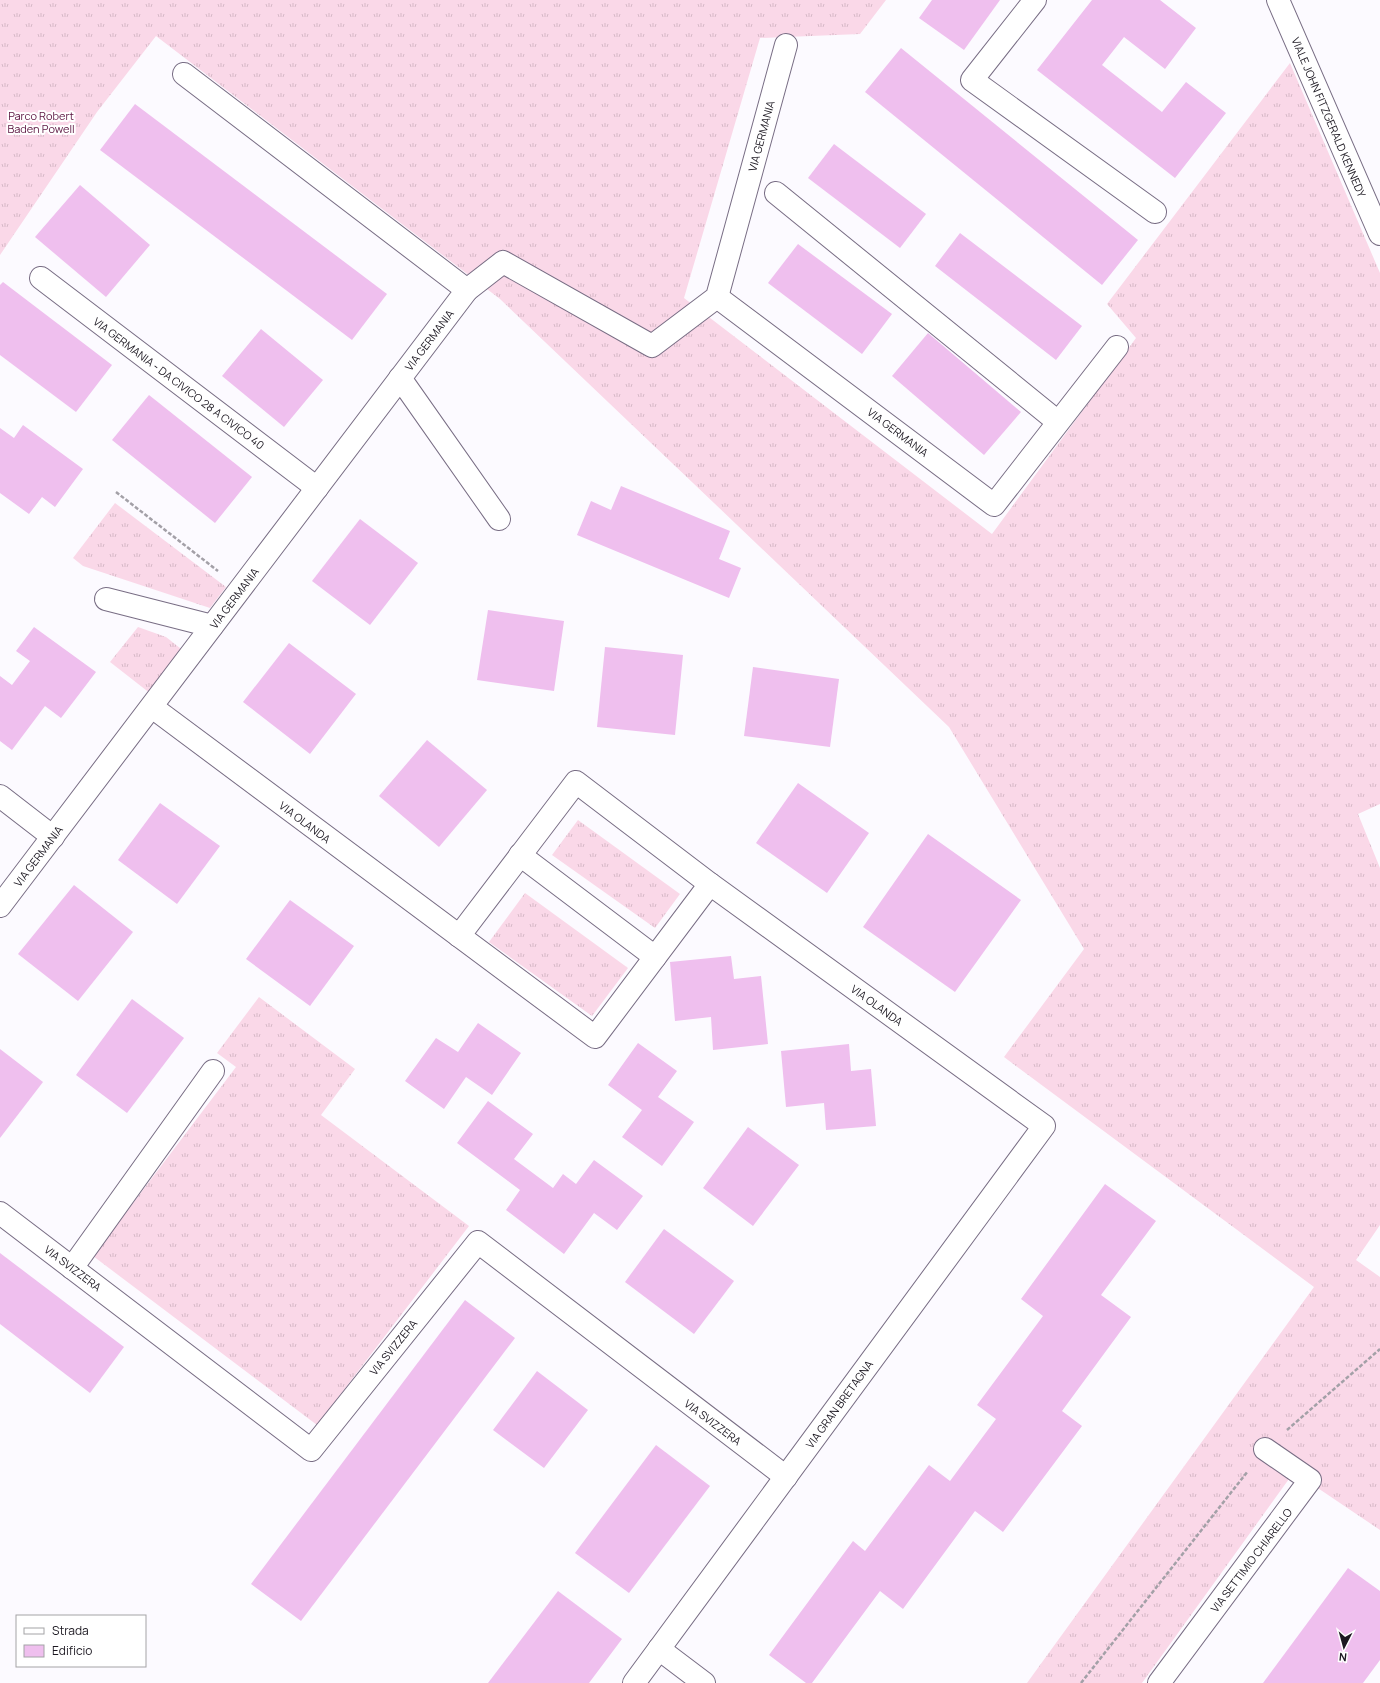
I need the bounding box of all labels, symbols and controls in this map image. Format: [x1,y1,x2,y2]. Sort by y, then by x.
street label: VIALE JOHN FITZGERALD KENNEDY [1288,35,1370,200]
street label: VIA GERMANIA [744,99,778,173]
park label: Parco Robert Baden Powell [7,108,75,136]
street label: VIA GERMANIA [401,306,457,374]
street label: VIA GERMANIA - DA CIVICO 28 A CIVICO 40 [90,314,268,452]
street label: VIA GERMANIA [864,404,932,460]
street label: VIA GERMANIA [206,564,262,632]
street label: VIA OLANDA [276,798,334,846]
street label: VIA GERMANIA [10,822,66,890]
street label: VIA OLANDA [848,981,906,1029]
street label: VIA SVIZZERA [41,1242,105,1294]
street label: VIA SVIZZERA [366,1316,420,1378]
street label: VIA GRAN BRETAGNA [802,1357,876,1451]
street label: VIA SVIZZERA [681,1396,745,1448]
street label: VIA SETTIMIO CHIARELLO [1207,1505,1295,1615]
legend [16,1615,146,1667]
text: Strada [52,1622,89,1639]
north arrow [1324,1627,1364,1667]
text: Edificio [52,1642,92,1659]
text: N [1338,1650,1348,1665]

